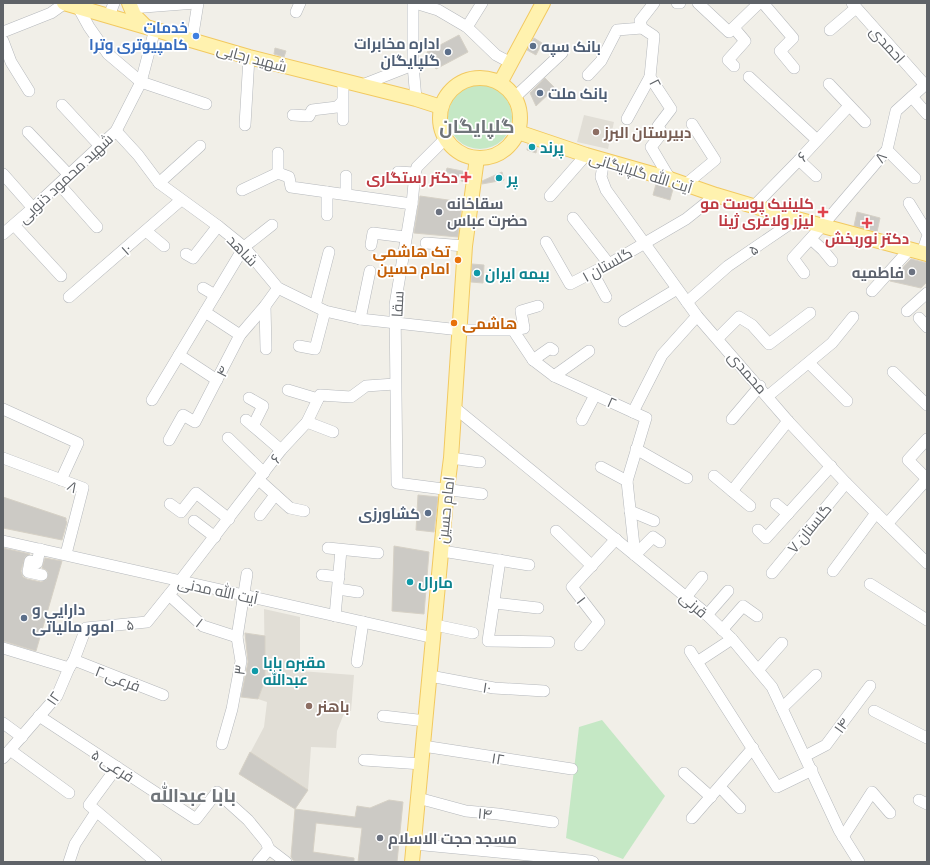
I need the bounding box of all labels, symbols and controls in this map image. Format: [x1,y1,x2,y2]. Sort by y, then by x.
place label: خدمات کامپیوتری وترا [89,18,188,55]
street label: احمدی [865,22,909,68]
marker: خدمات کامپیوتری وترا [191,31,201,41]
place label: اداره مخابرات گلپایگان [354,34,440,71]
place label: بانک سپه [541,37,601,57]
street label: شهید رجایی [214,39,289,77]
marker: بانک سپه [528,41,538,51]
marker: اداره مخابرات گلپایگان [443,47,453,57]
street label: ۲ [646,75,666,91]
place label: بانک ملت [548,84,608,102]
marker: بانک ملت [535,88,545,98]
district label: گلپایگان [439,114,515,139]
place label: دبیرستان البرز [603,123,691,142]
marker: دبیرستان البرز [591,127,601,137]
street label: شهید محمود ذنوبی [14,129,118,228]
place label: پرند [540,138,564,159]
marker: پرند [527,142,537,152]
street label: ۶ [793,147,811,165]
street label: آیت الله گلپایگانی [587,148,695,198]
street label: ۸ [870,148,890,166]
place label: دکتر رستگاری [366,168,458,187]
place label: پر [506,169,518,190]
marker: دکتر رستگاری [461,172,471,182]
marker: پر [494,173,504,183]
place label: سقاخانه حضرت عباس [447,194,528,230]
place label: کلینیک پوست مو لیزر ولاغری ژینا [700,194,814,230]
marker: کلینیک پوست مو لیزر ولاغری ژینا [817,206,829,218]
marker: سقاخانه حضرت عباس [434,207,444,217]
marker: دکتر نوربخش [862,218,872,228]
place label: دکتر نوربخش [825,229,909,248]
street label: شاهد [224,231,262,269]
street label: ۱۰ [117,239,135,259]
street label: ۵ [745,239,761,259]
place label: تک هاشمی امام حسین [373,242,451,279]
street label: گلستان ۱ [579,243,636,287]
marker: تک هاشمی امام حسین [453,255,463,265]
place label: فاطمیه [852,263,904,281]
place label: بیمه ایران [485,264,550,283]
marker: فاطمیه [907,267,917,277]
marker: بیمه ایران [472,268,482,278]
street label: سقا [387,290,407,318]
place label: هاشمی [462,314,517,333]
marker: هاشمی [449,318,459,328]
street label: محمدی [723,347,771,398]
street label: ۴ [212,362,232,380]
street label: ۲ [605,392,619,412]
street label: ۶ [266,450,284,466]
street label: ۸ [65,476,81,496]
street label: امام حسین [433,476,459,544]
street label: گلستان ۷ [783,500,836,558]
place label: کشاورزی [358,504,420,523]
marker: کشاورزی [423,508,433,518]
street label: آیت الله مدنی [176,573,260,609]
place label: مارال [418,573,453,592]
marker: مارال [405,577,415,587]
street label: قرنی [675,587,712,622]
street label: ۱ [573,593,591,607]
place label: دارایی و امور مالیاتی [32,600,115,636]
marker: دارایی و امور مالیاتی [19,613,29,623]
street label: ۱ [193,613,207,631]
street label: ۵ [125,615,135,633]
place label: مقبره بابا عبدالله [263,653,326,688]
street label: فرعی ۲ [92,661,143,697]
street label: ۳ [229,664,249,676]
marker: مقبره بابا عبدالله [250,666,260,676]
street label: ۱۰ [481,677,493,697]
street label: ۱۲ [42,688,64,708]
place label: باهنر [316,697,349,716]
marker: باهنر [304,701,314,711]
street label: ۱۴ [829,714,853,736]
street label: فرعی ۵ [87,745,138,787]
street label: ۱۲ [490,748,506,768]
district label: بابا عبدالله [150,782,236,806]
street label: ۱۴ [477,803,493,823]
place label: مسجد حجت الاسلام [388,829,517,849]
marker: مسجد حجت الاسلام [375,833,385,843]

